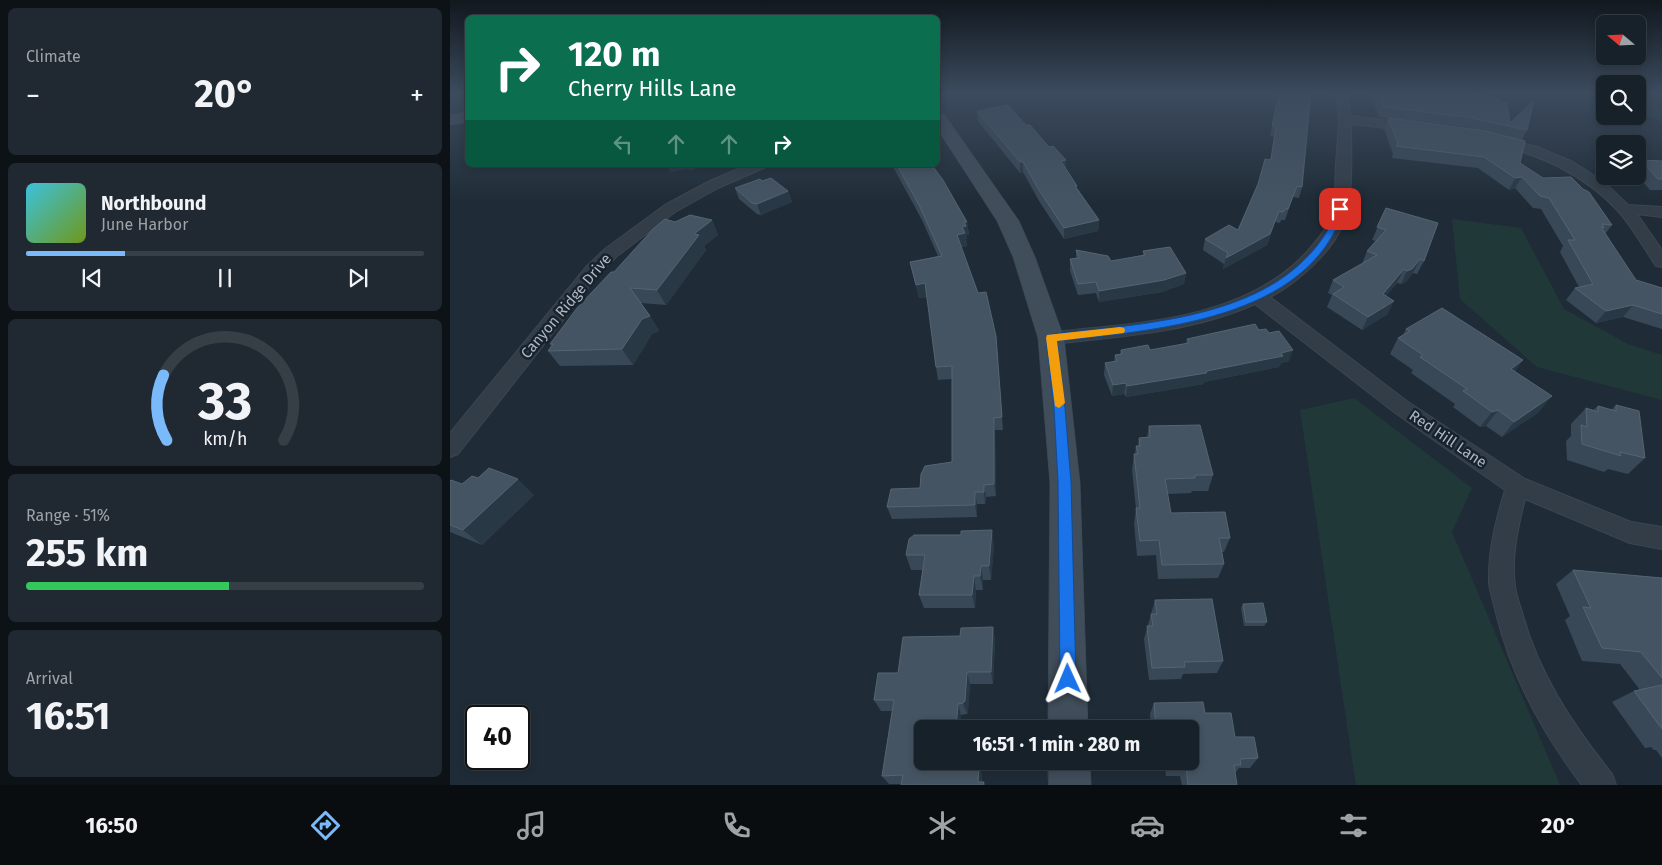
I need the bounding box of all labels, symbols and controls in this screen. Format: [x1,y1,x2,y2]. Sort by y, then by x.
north arrow [1596,15,1646,65]
map controls [1596,15,1646,185]
text: 120 m [568,33,661,75]
icon: right [485,35,550,100]
text: Climate [26,47,81,66]
text: 20° [194,71,256,117]
text: Cherry Hills Lane [568,75,736,102]
button: search [1596,75,1646,125]
text: − [26,79,40,112]
text: + [410,79,424,112]
icon: left [609,130,637,158]
icon: ahead [662,130,690,158]
icon: ahead [715,130,743,158]
icon: right [768,130,796,158]
button: layers [1596,135,1646,185]
pin [1319,188,1361,230]
text: Northbound [101,192,206,215]
icon: arrive [1326,195,1354,223]
text: June Harbor [101,215,188,234]
street label: Canyon Ridge Drive [517,250,615,362]
icon: previous [78,264,106,292]
icon: pause [211,264,239,292]
icon: next [344,264,372,292]
text: 33 [197,370,252,433]
street label: Red Hill Lane [1406,406,1490,472]
text: km/h [203,428,247,450]
text: Range · 51% [26,506,110,525]
text: 255 km [26,530,148,576]
position arrow [1041,652,1093,704]
text: Arrival [26,669,73,688]
text: 16:51 [26,693,110,739]
speed limit sign: 40 [465,705,530,770]
text: 16:51 · 1 min · 280 m [973,733,1140,756]
icon: directions [308,808,343,843]
icon: music [514,808,549,843]
icon: phone [719,808,754,843]
icon: climate [925,808,960,843]
icon: car [1130,808,1165,843]
icon: filters [1336,808,1371,843]
text: 16:50 [85,812,138,839]
text: 20° [1541,812,1577,839]

